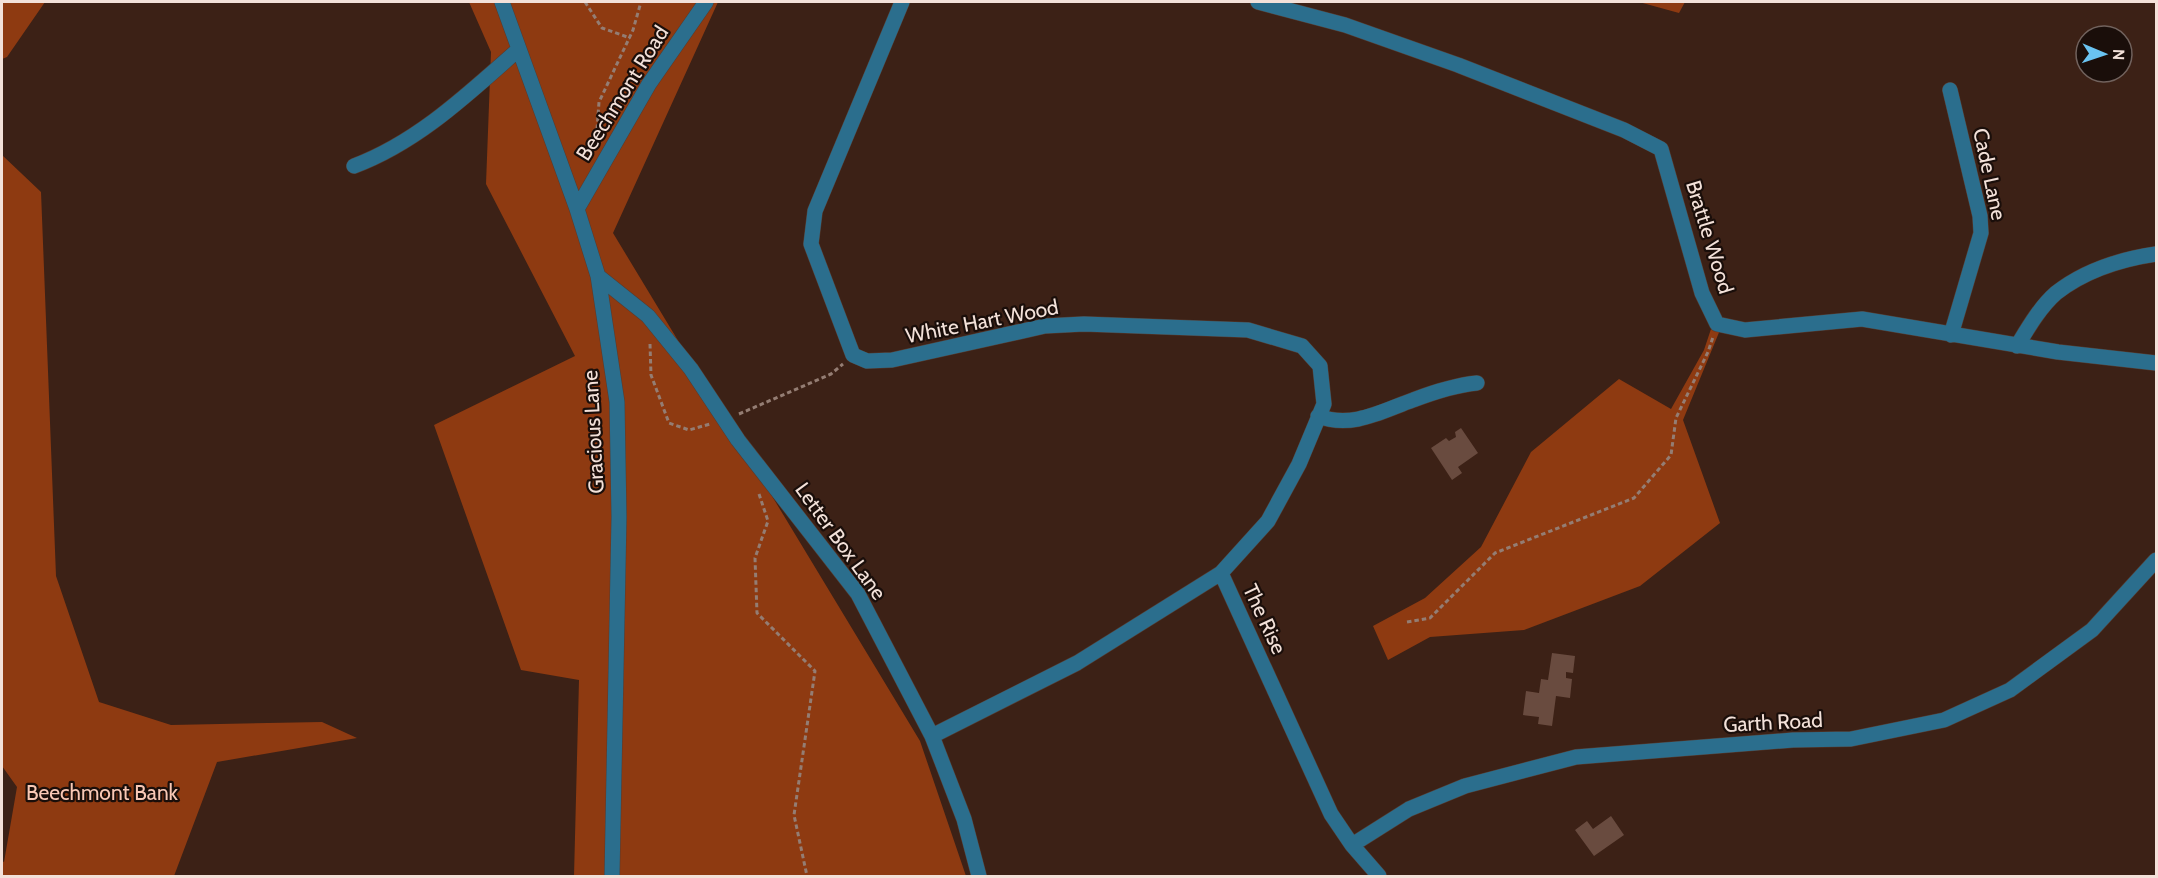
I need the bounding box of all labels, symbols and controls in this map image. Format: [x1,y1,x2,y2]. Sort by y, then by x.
street label: Beechmont Road [571,21,673,165]
north arrow [2074,24,2134,84]
text: N [2109,49,2128,60]
street label: Cade Lane [1968,126,2012,222]
street label: Brattle Wood [1681,177,1739,297]
street label: White Hart Wood [903,294,1061,348]
street label: Gracious Lane [577,369,609,494]
street label: Letter Box Lane [790,478,892,605]
street label: The Rise [1238,580,1292,658]
street label: Garth Road [1723,707,1823,737]
park label: Beechmont Bank [26,780,179,805]

